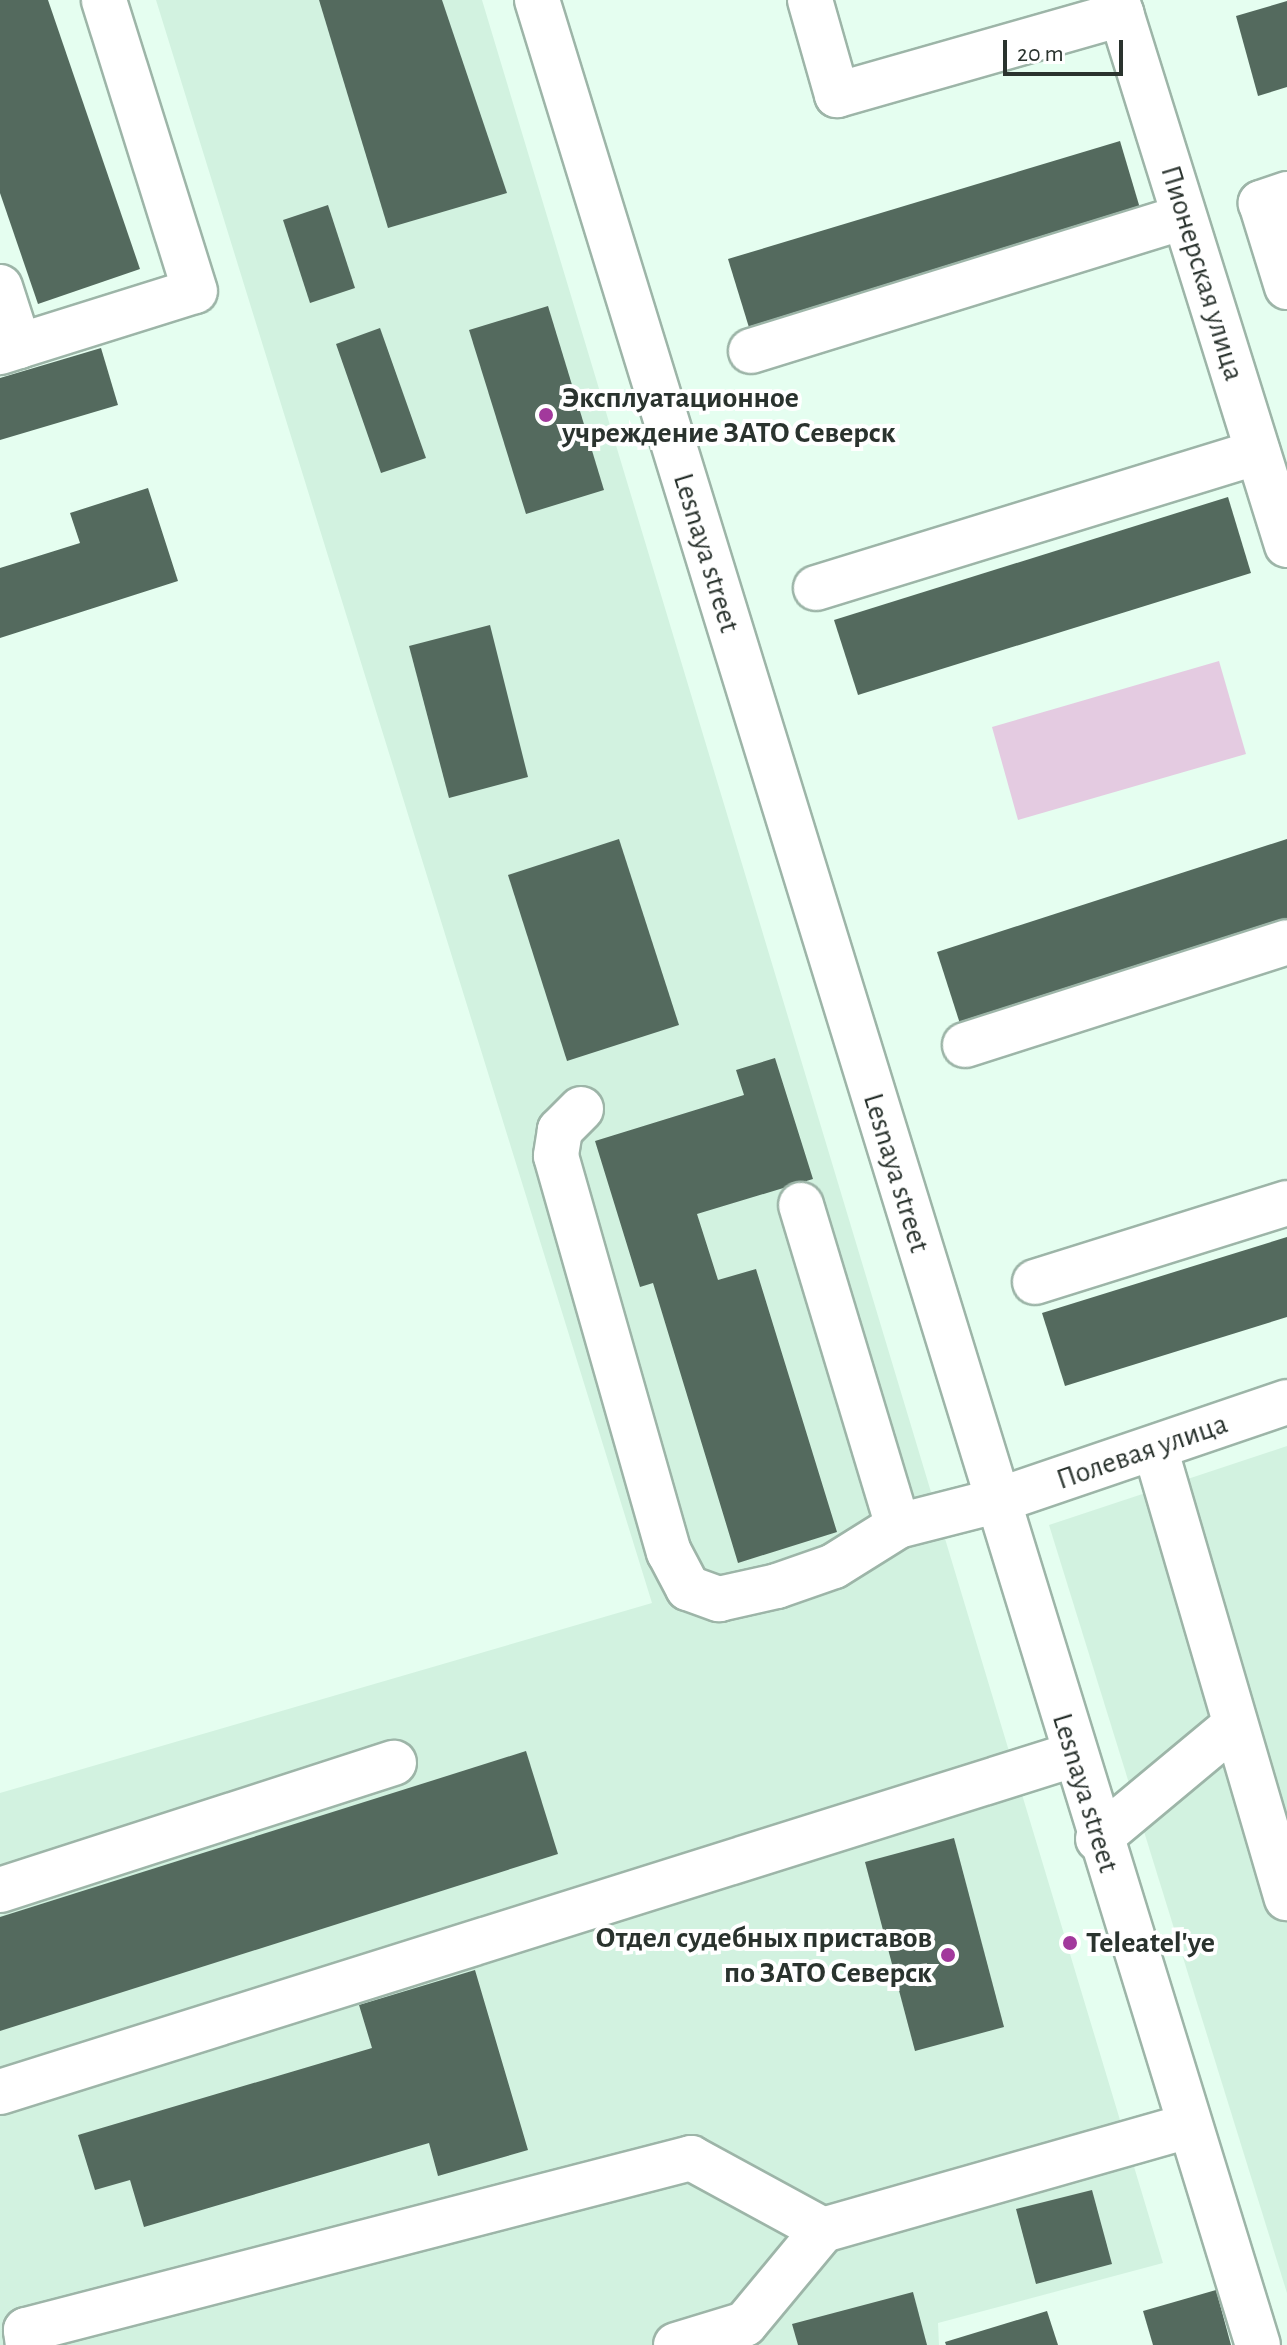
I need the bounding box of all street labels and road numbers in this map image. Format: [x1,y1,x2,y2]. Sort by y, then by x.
street label: Пионерская улица [1152,161,1252,385]
street label: Lesnaya street [665,469,747,637]
street label: Lesnaya street [855,1089,937,1257]
street label: Полевая улица [1052,1406,1232,1498]
street label: Lesnaya street [1044,1709,1126,1877]

